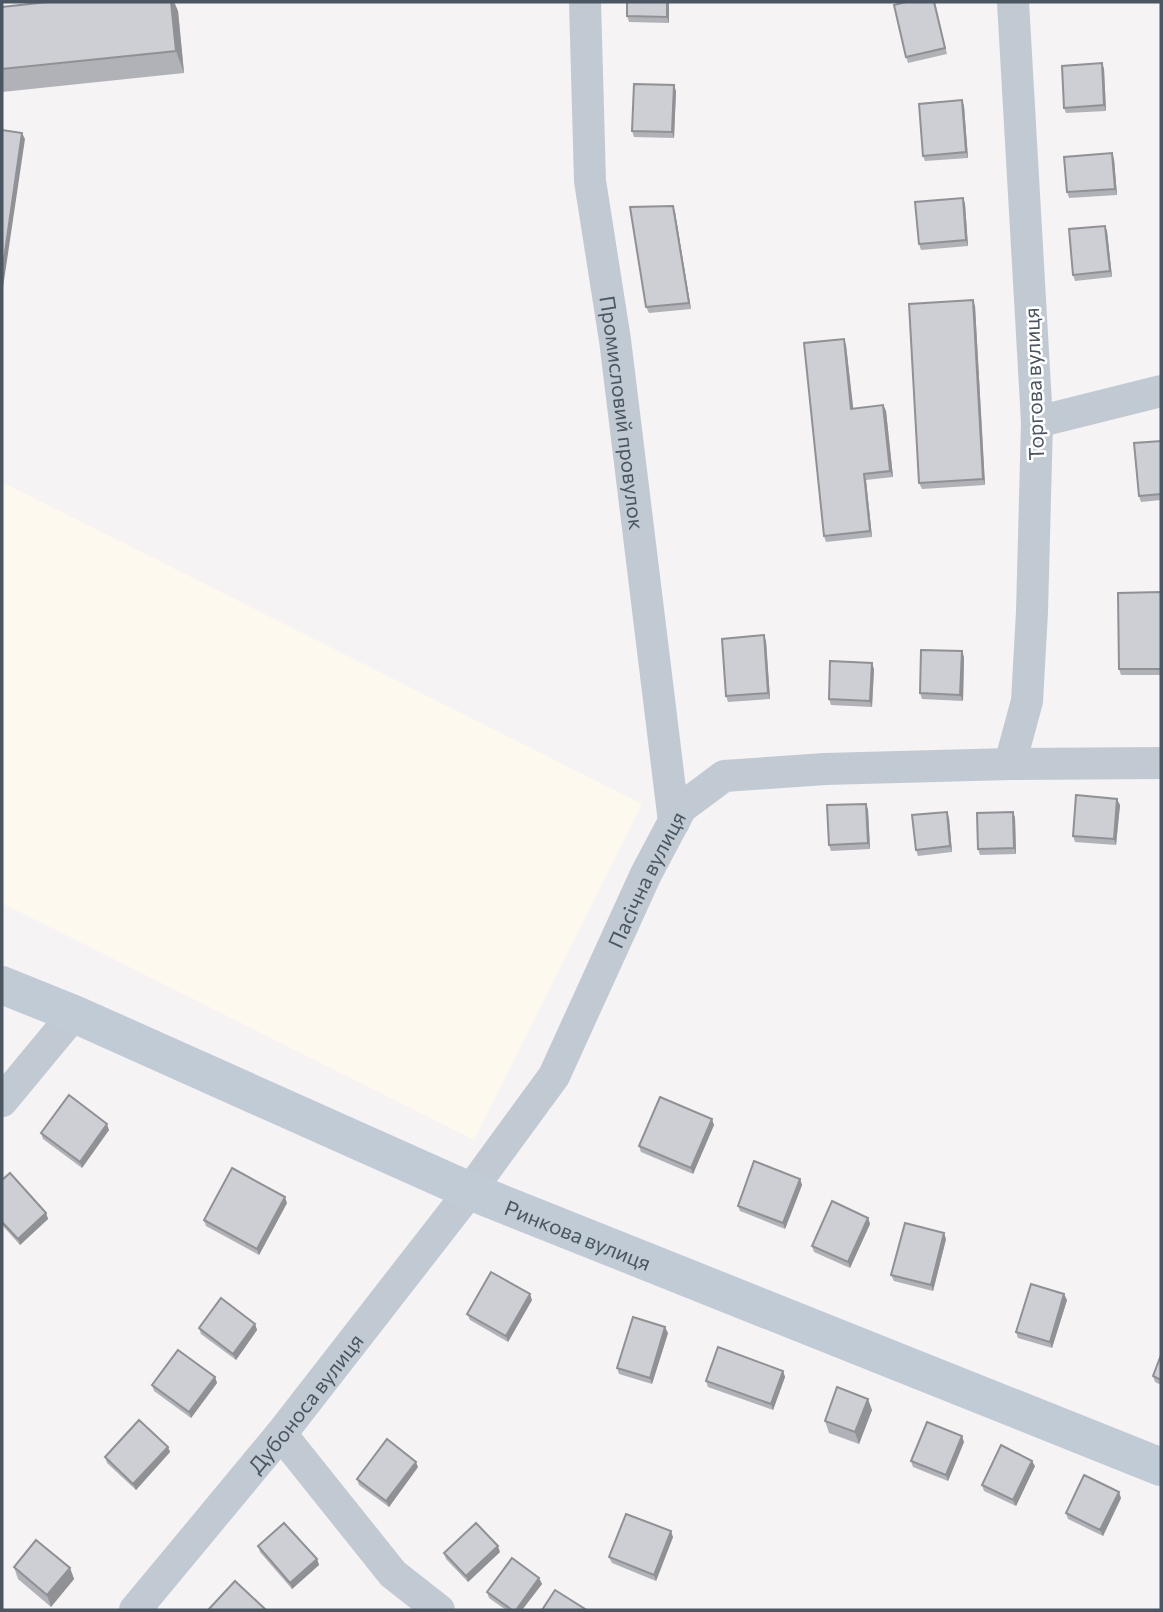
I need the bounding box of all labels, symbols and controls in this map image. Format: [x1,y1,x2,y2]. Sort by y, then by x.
street label: Промисловий провулок [596,294,651,531]
street label: Торгова вулиця [1018,307,1048,461]
street label: Пасічна вулиця [602,807,690,952]
street label: Ринкова вулиця [502,1194,655,1275]
street label: Дубоноса вулиця [242,1328,368,1478]

